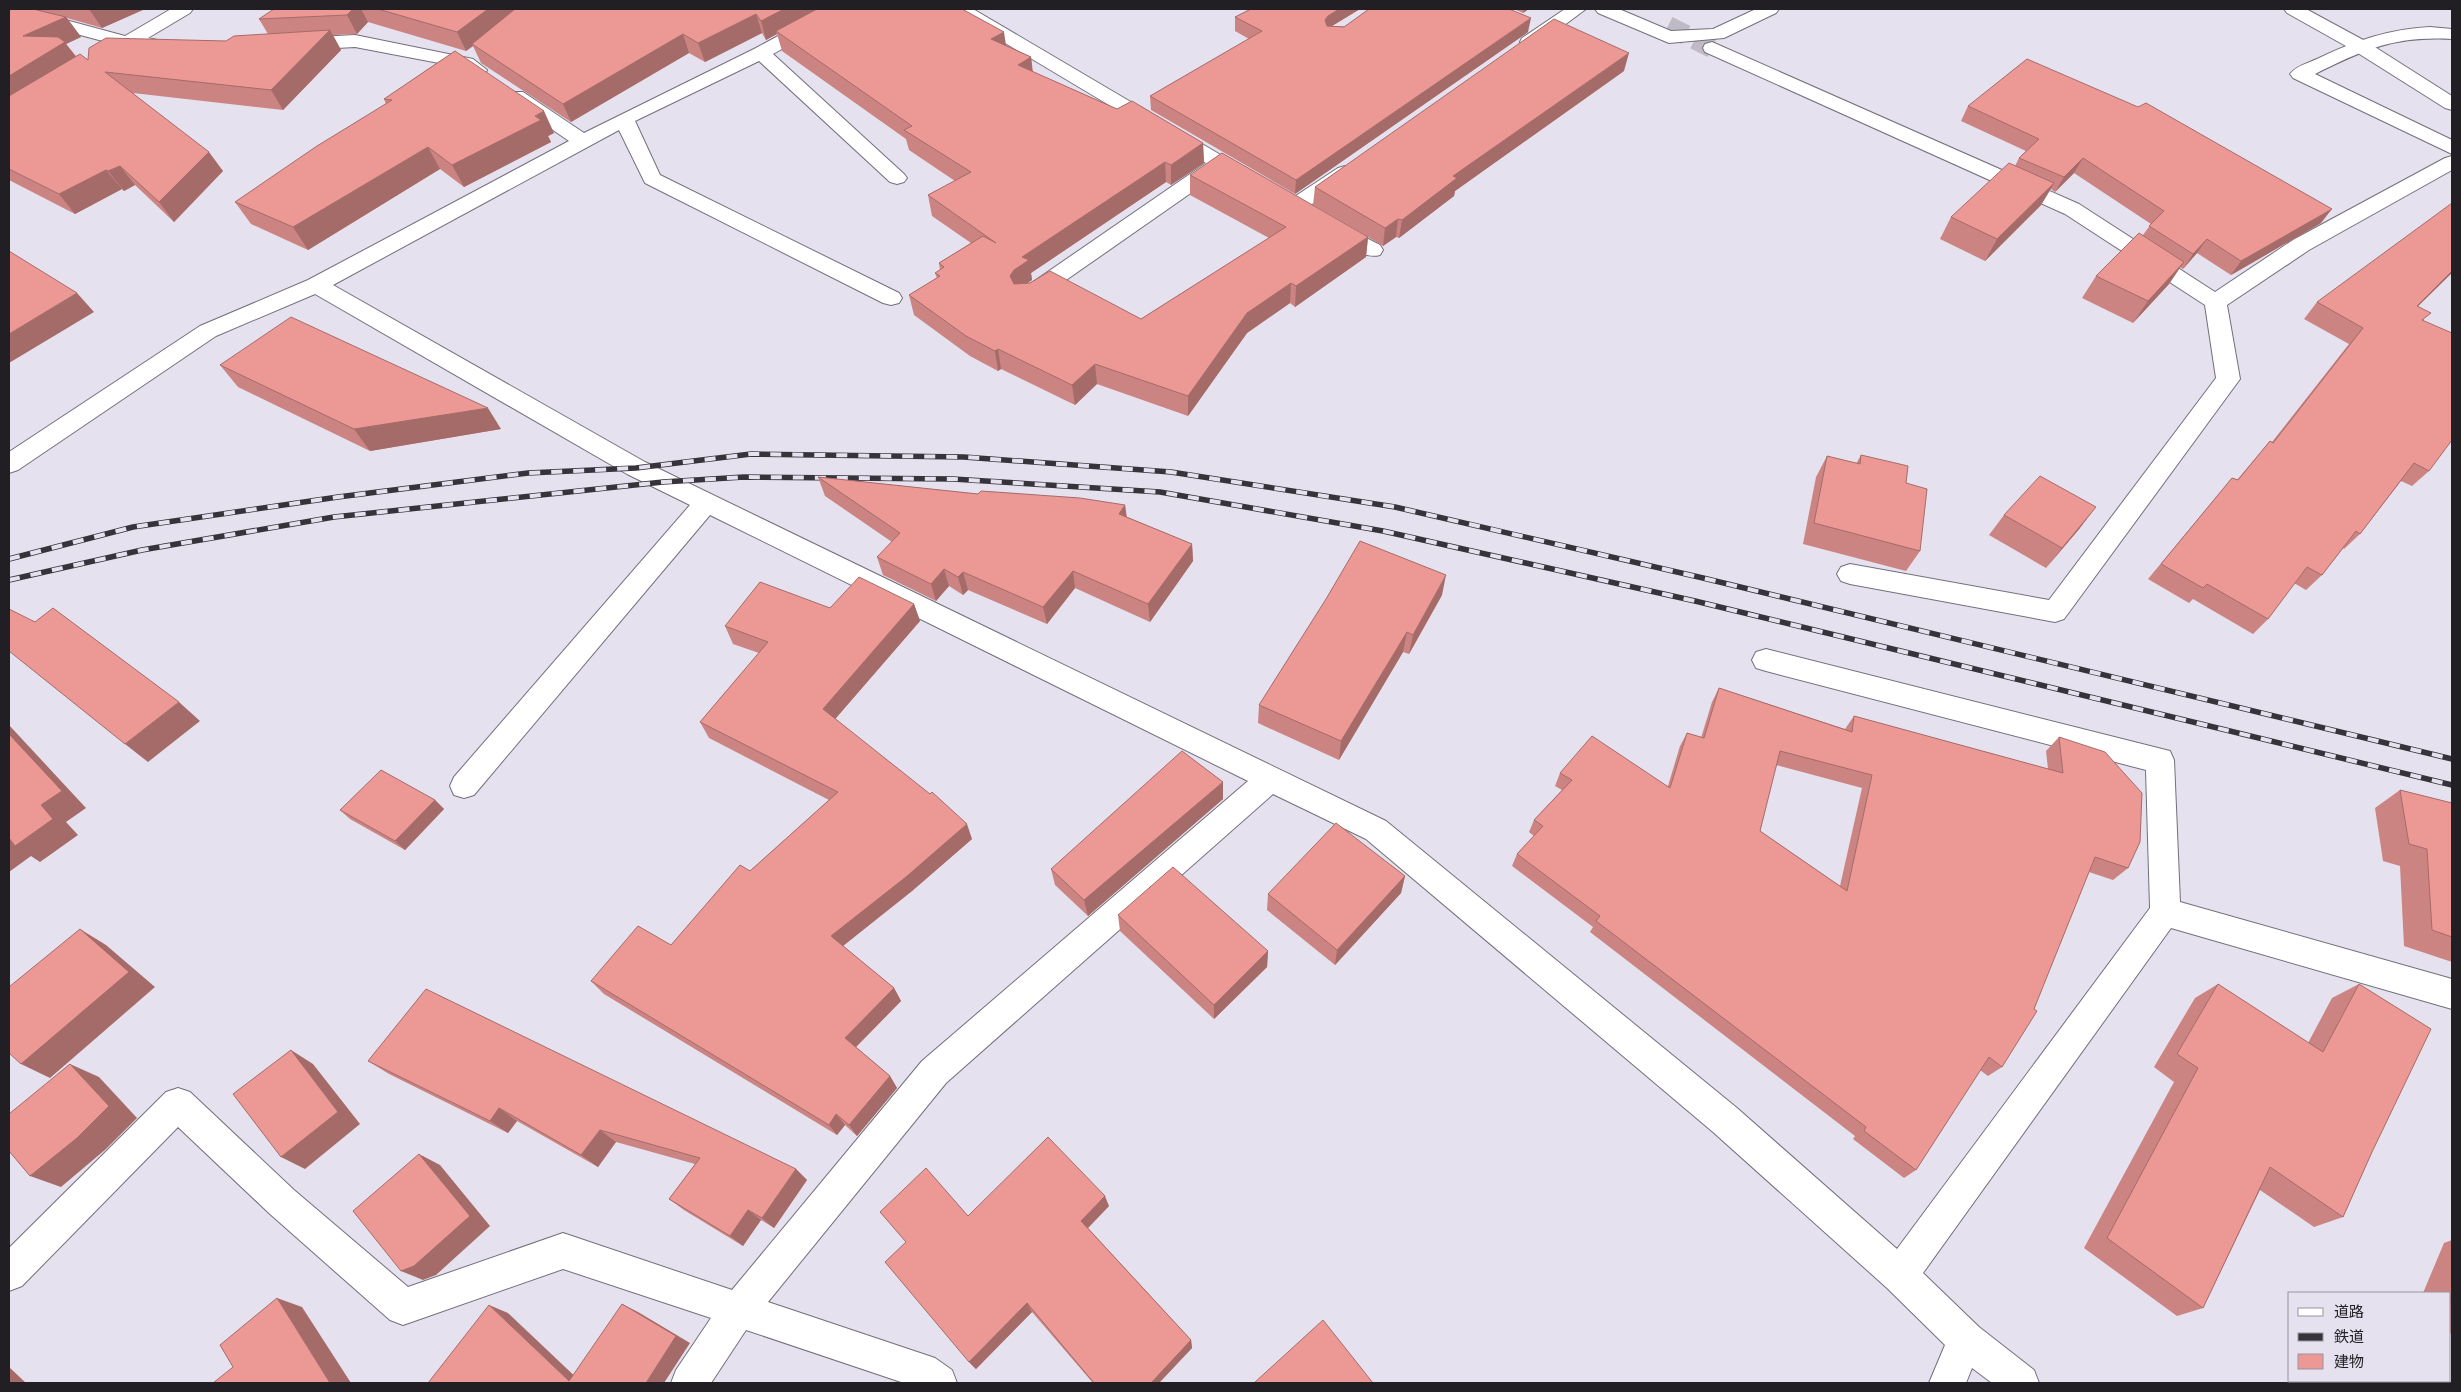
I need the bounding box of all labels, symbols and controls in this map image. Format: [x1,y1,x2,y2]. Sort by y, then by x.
legend [2288,1292,2451,1382]
text: 道路 [2334,1300,2364,1321]
text: 鉄道 [2334,1325,2364,1346]
text: 建物 [2334,1350,2364,1371]

